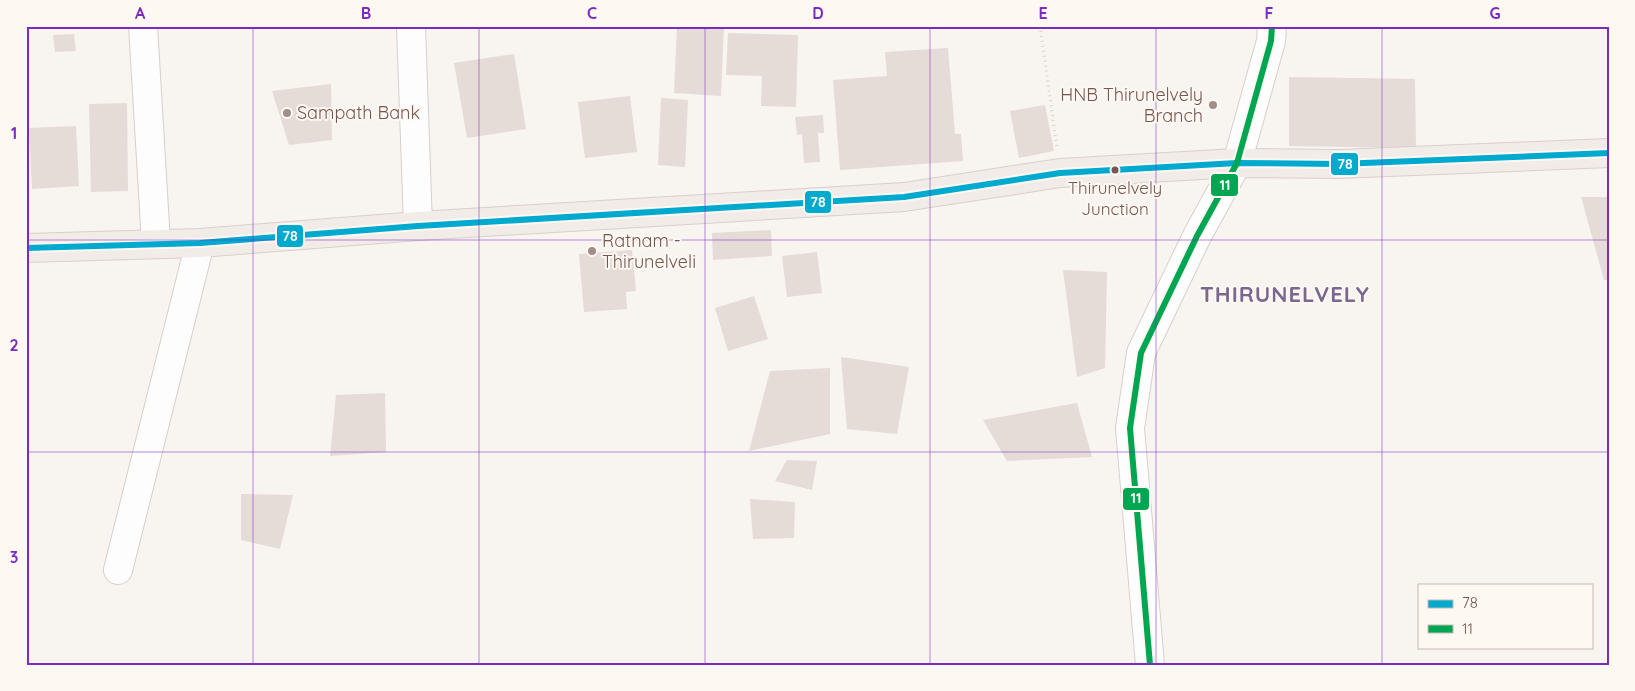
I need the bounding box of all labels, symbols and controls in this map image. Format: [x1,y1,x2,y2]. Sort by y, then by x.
text: A [135,3,146,23]
text: B [361,3,371,23]
text: C [587,3,597,23]
text: D [812,3,824,23]
text: E [1038,3,1048,23]
text: F [1265,3,1274,23]
text: G [1489,3,1501,23]
place label: HNB Thirunelvely Branch [1060,83,1203,127]
marker: HNB Thirunelvely Branch [1207,99,1219,111]
place label: Sampath Bank [297,101,420,124]
marker: Sampath Bank [281,107,293,119]
text: 1 [11,123,17,143]
line badge: 78 [1330,152,1359,176]
text: 78 [1337,155,1353,173]
marker: Thirunelvely Junction [1110,165,1120,175]
line badge: 11 [1210,173,1239,197]
text: 11 [1220,176,1230,194]
place label: Thirunelvely Junction [1068,177,1162,219]
line badge: 78 [804,190,832,214]
text: 78 [810,193,826,211]
line badge: 78 [276,224,304,248]
text: 78 [282,227,298,245]
place label: Ratnam - Thirunelveli [602,229,696,273]
marker: Ratnam - Thirunelveli [586,245,598,257]
district label: THIRUNELVELY [1200,280,1370,308]
text: 2 [9,335,19,355]
line badge: 11 [1122,487,1150,511]
text: 11 [1131,489,1141,507]
text: 3 [10,547,18,567]
legend [1418,584,1592,648]
text: 78 [1462,593,1478,612]
text: 11 [1462,619,1473,638]

